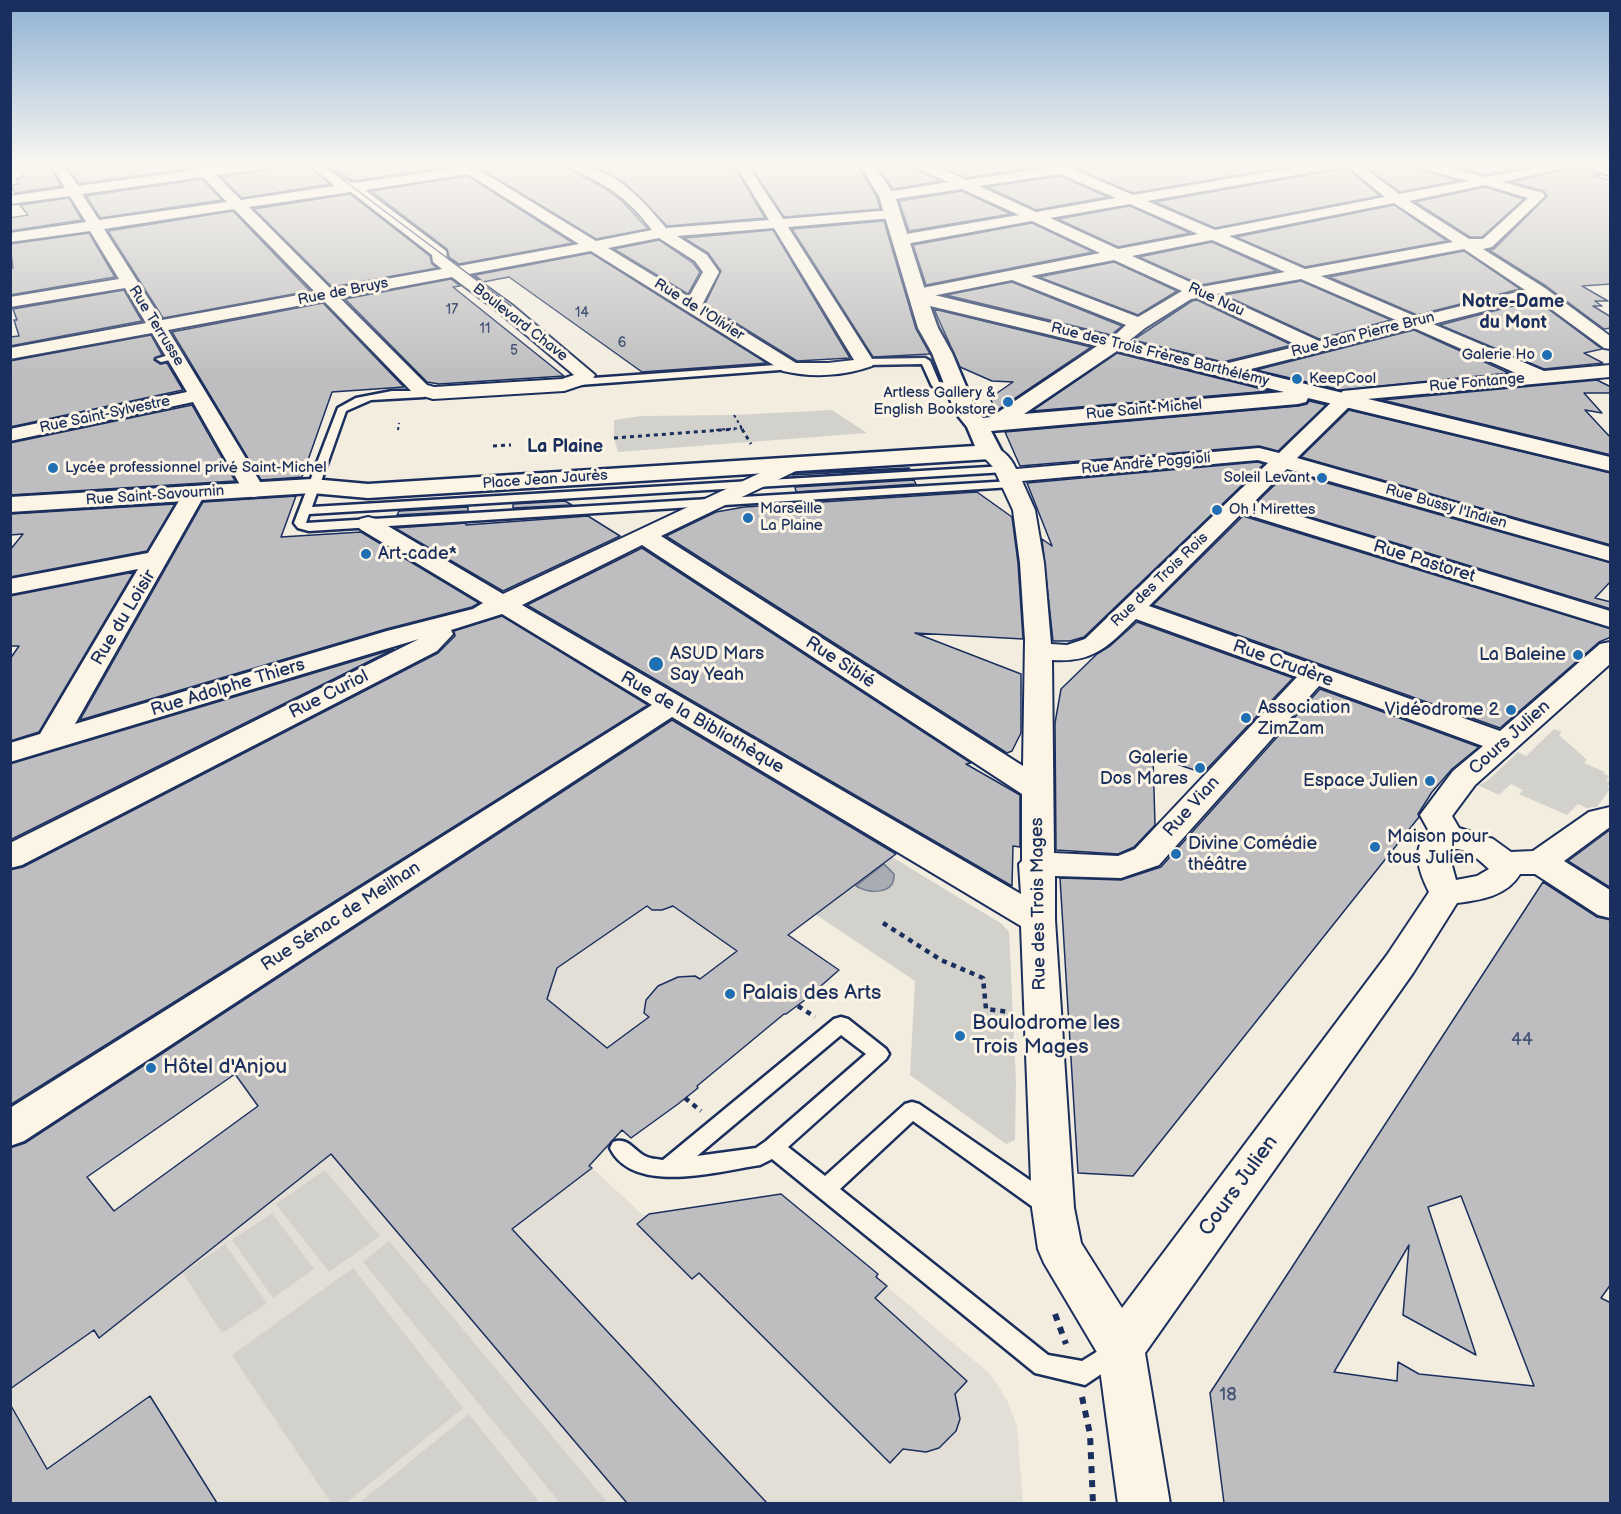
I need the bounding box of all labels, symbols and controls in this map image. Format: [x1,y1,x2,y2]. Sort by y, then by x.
street label: Rue de Bruys [296,274,390,310]
street label: Rue de l'Olivier [651,275,747,345]
street label: Rue Nau [1185,279,1247,321]
street label: Boulevard Chave [469,280,571,366]
street label: Rue Terrusse [124,283,188,369]
district label: Notre-Dame du Mont [1462,291,1564,334]
house number: 17 [446,302,458,318]
house number: 14 [575,305,589,321]
street label: Rue Jean Pierre Brun [1289,308,1437,362]
street label: Rue des Trois Frères Barthélémy [1049,319,1271,391]
house number: 11 [480,321,490,337]
house number: 6 [618,335,626,351]
house number: 5 [510,343,518,359]
place label: Galerie Ho [1462,346,1535,364]
marker: Galerie Ho [1540,348,1554,362]
place label: KeepCool [1309,370,1376,388]
street label: Rue Fontange [1428,370,1526,396]
marker: KeepCool [1290,372,1304,386]
place label: Artless Gallery & English Bookstore [874,384,996,419]
street label: Rue Saint-Sylvestre [38,392,172,438]
marker: Artless Gallery & English Bookstore [1001,395,1015,409]
street label: Rue Saint-Michel [1085,396,1203,424]
district label: La Plaine [527,436,603,458]
street label: Rue André Poggioli [1080,449,1212,479]
place label: Lycée professionnel privé Saint-Michel [65,459,326,477]
marker: Lycée professionnel privé Saint-Michel [46,461,60,475]
street label: Place Jean Jaurès [482,467,608,493]
place label: Soleil Levant [1224,469,1310,487]
marker: Soleil Levant [1315,471,1329,485]
street label: Rue Bussy l'Indien [1383,481,1509,533]
street label: Rue Saint-Savournin [85,482,225,510]
place label: Marseille La Plaine [760,500,823,535]
place label: Oh ! Mirettes [1229,501,1316,519]
marker: Oh ! Mirettes [1210,503,1224,517]
marker: Marseille La Plaine [741,511,755,525]
street label: Rue des Trois Rois [1108,529,1212,631]
street label: Rue Pastoret [1370,536,1478,588]
place label: Art-cade* [378,543,457,565]
marker: Art-cade* [359,547,373,561]
street label: Rue du Loisir [87,566,161,670]
street label: Rue Sibié [801,633,879,693]
street label: Rue Crudère [1230,636,1336,692]
place label: ASUD Mars Say Yeah [670,643,764,686]
place label: La Baleine [1479,644,1566,666]
marker: La Baleine [1571,648,1585,662]
street label: Rue Adolphe Thiers [148,654,308,722]
marker: ASUD Mars Say Yeah [647,655,665,673]
street label: Rue Curiol [286,666,372,724]
street label: Rue de la Bibliothèque [616,667,788,779]
street label: Cours Julien [1465,696,1555,780]
place label: Association ZimZam [1258,697,1350,740]
place label: Vidéodrome 2 [1385,699,1499,721]
marker: Vidéodrome 2 [1504,703,1518,717]
marker: Association ZimZam [1239,711,1253,725]
place label: Galerie Dos Mares [1100,747,1188,789]
marker: Galerie Dos Mares [1193,761,1207,775]
place label: Espace Julien [1303,770,1418,792]
street label: Rue Vian [1159,772,1225,842]
marker: Espace Julien [1423,774,1437,788]
street label: Rue des Trois Mages [1027,817,1051,991]
place label: Maison pour tous Julien [1387,826,1488,868]
place label: Divine Comédie théâtre [1188,833,1317,876]
marker: Maison pour tous Julien [1368,840,1382,854]
marker: Divine Comédie théâtre [1169,847,1183,861]
street label: Rue Sénac de Meilhan [257,857,425,977]
place label: Palais des Arts [742,981,881,1007]
marker: Palais des Arts [723,987,737,1001]
place label: Boulodrome les Trois Mages [972,1011,1120,1061]
marker: Boulodrome les Trois Mages [953,1029,967,1043]
house number: 44 [1511,1029,1533,1051]
place label: Hôtel d'Anjou [163,1055,287,1081]
marker: Hôtel d'Anjou [144,1061,158,1075]
street label: Cours Julien [1194,1131,1284,1241]
house number: 18 [1219,1384,1237,1406]

